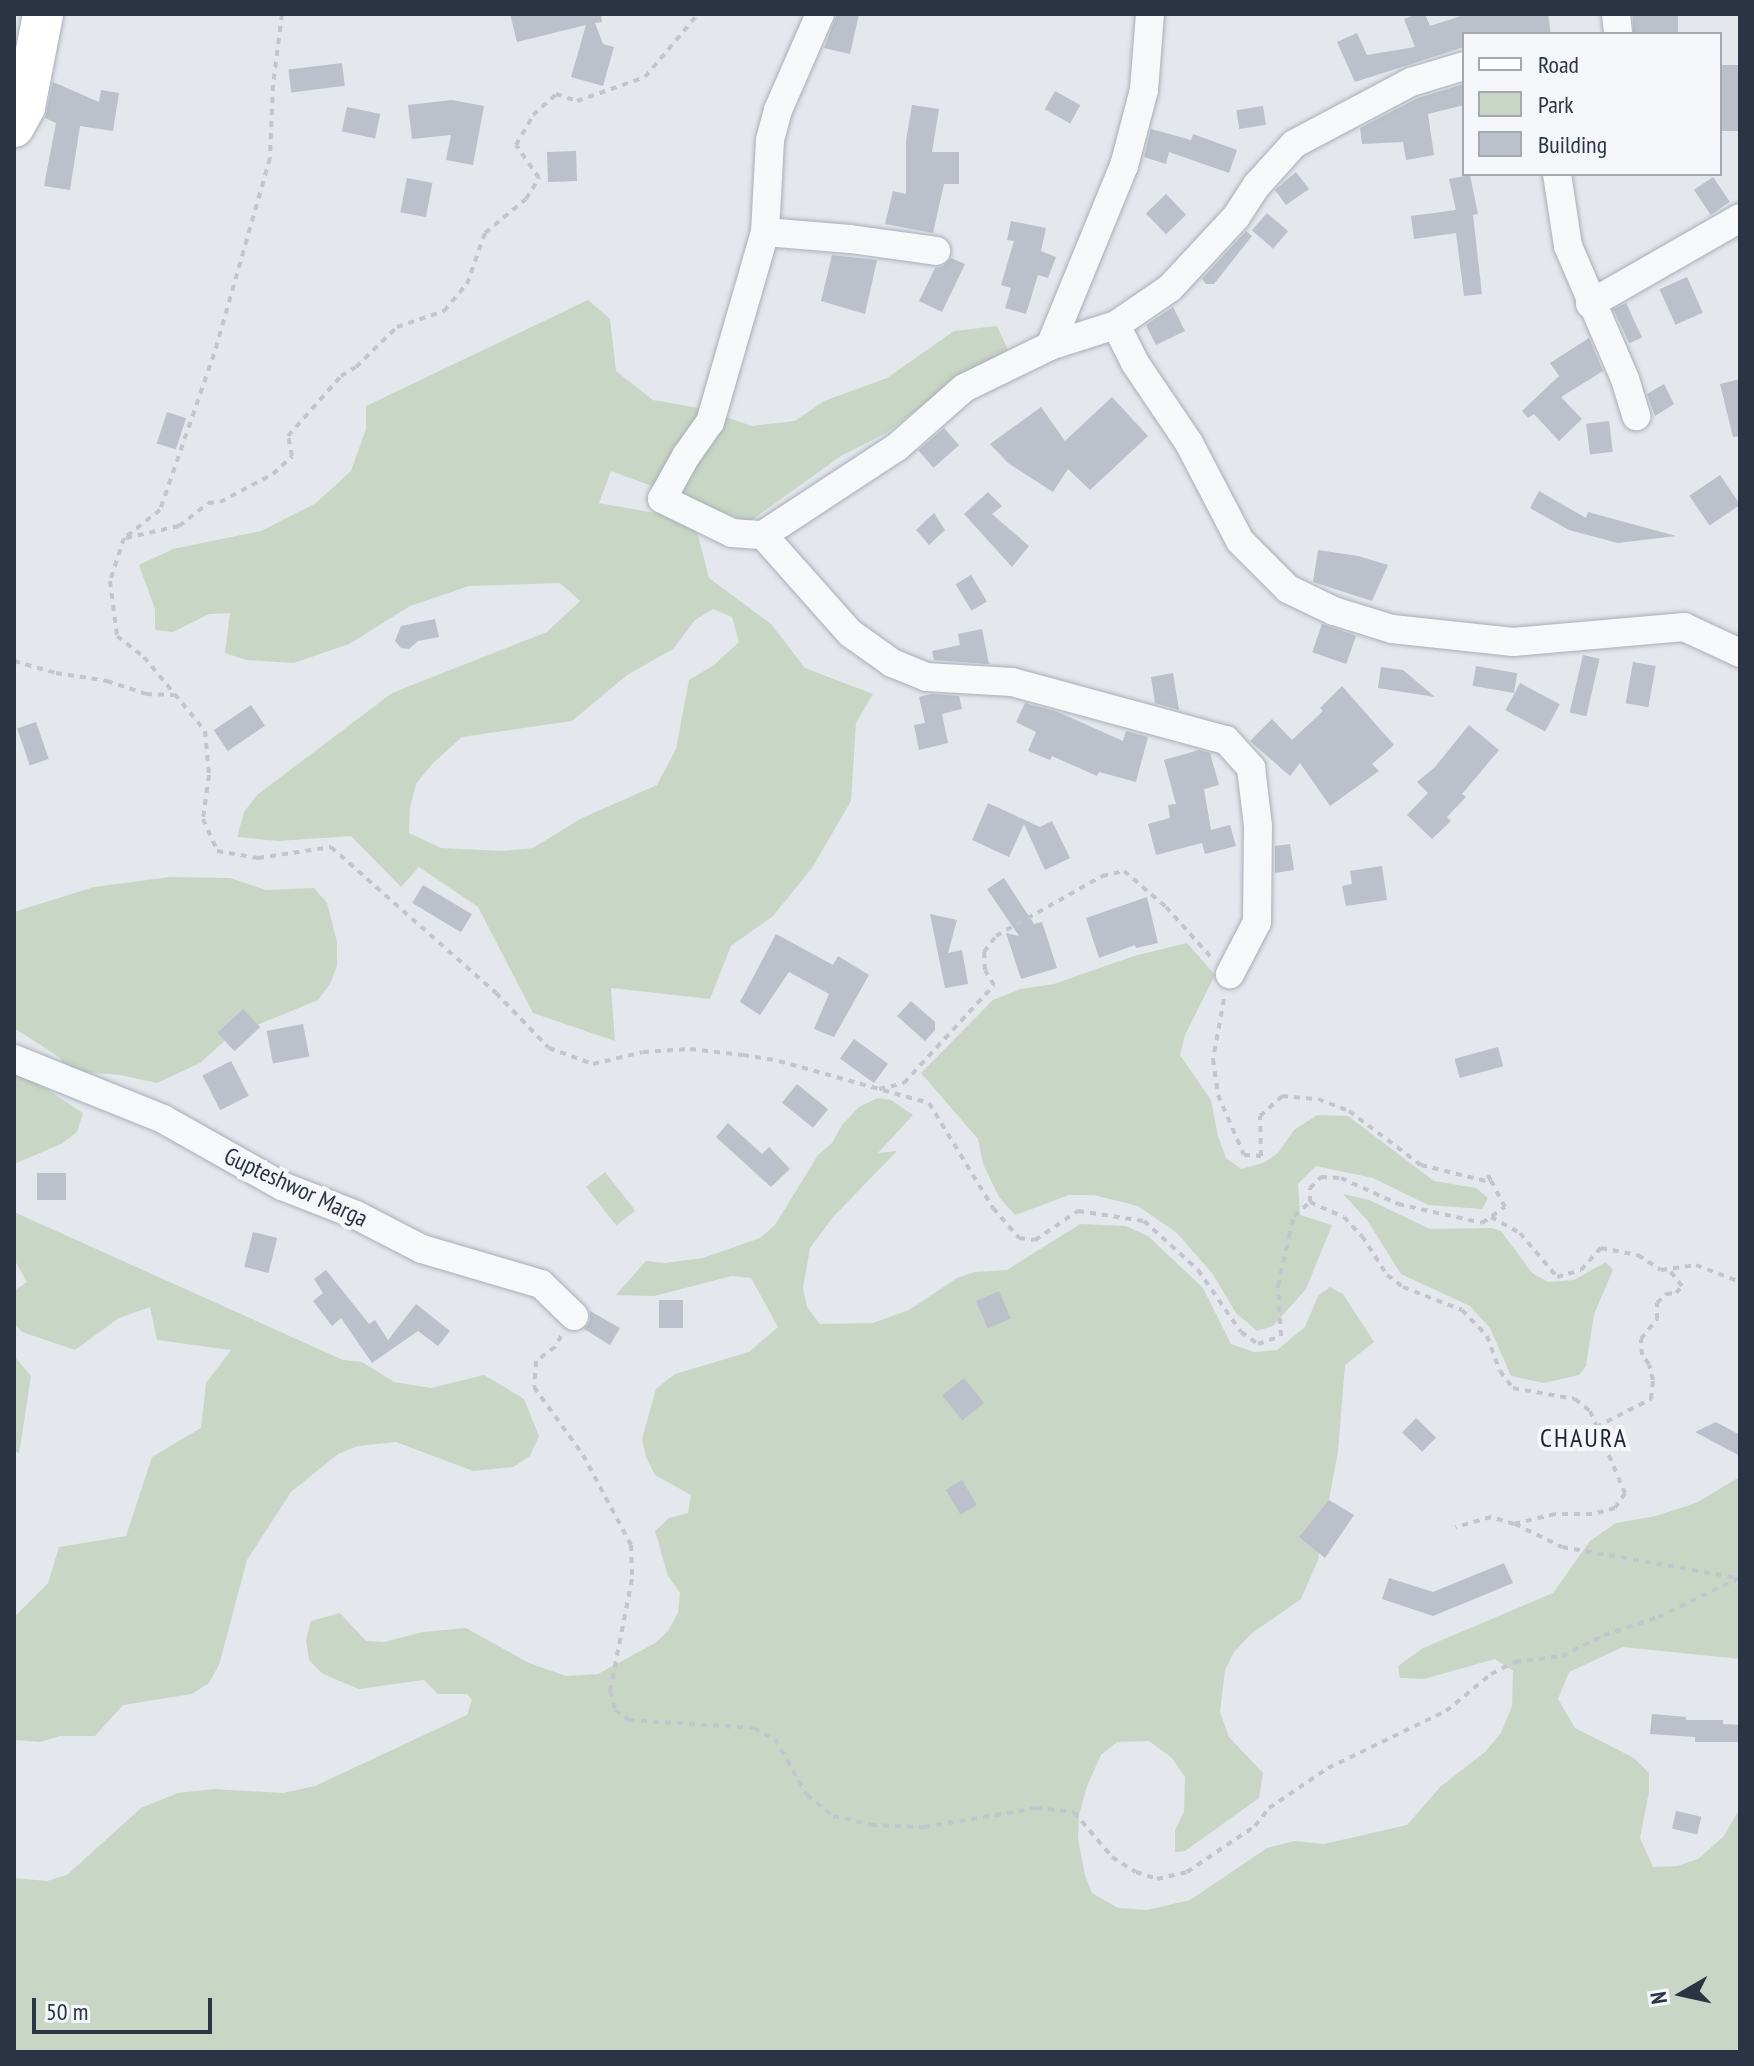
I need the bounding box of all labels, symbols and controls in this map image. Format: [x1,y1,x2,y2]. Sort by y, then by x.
legend [1462,32,1722,176]
text: Road [1538,49,1579,80]
text: Park [1538,89,1574,120]
text: Building [1538,129,1607,160]
street label: Gupteshwor Marga [220,1141,372,1233]
district label: CHAURA [1540,1422,1628,1454]
north arrow [1642,1954,1722,2034]
scale bar [36,1982,216,2032]
text: N [1644,1990,1673,2006]
text: 50 m [46,1996,88,2027]

